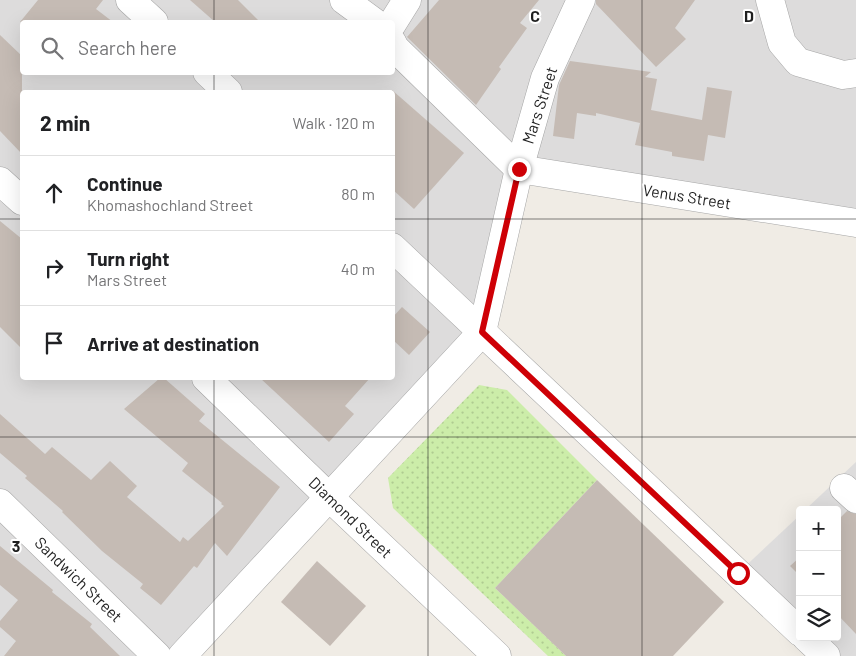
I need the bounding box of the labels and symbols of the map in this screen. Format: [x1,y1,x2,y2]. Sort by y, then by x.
text: C [530,6,540,25]
text: D [744,6,754,25]
street label: Mars Street [518,64,560,146]
route end [508,158,531,181]
street label: Venus Street [642,180,732,212]
street label: Diamond Street [306,473,396,561]
street label: Sandwich Street [31,533,127,625]
text: 3 [12,536,20,555]
route start [727,562,750,585]

